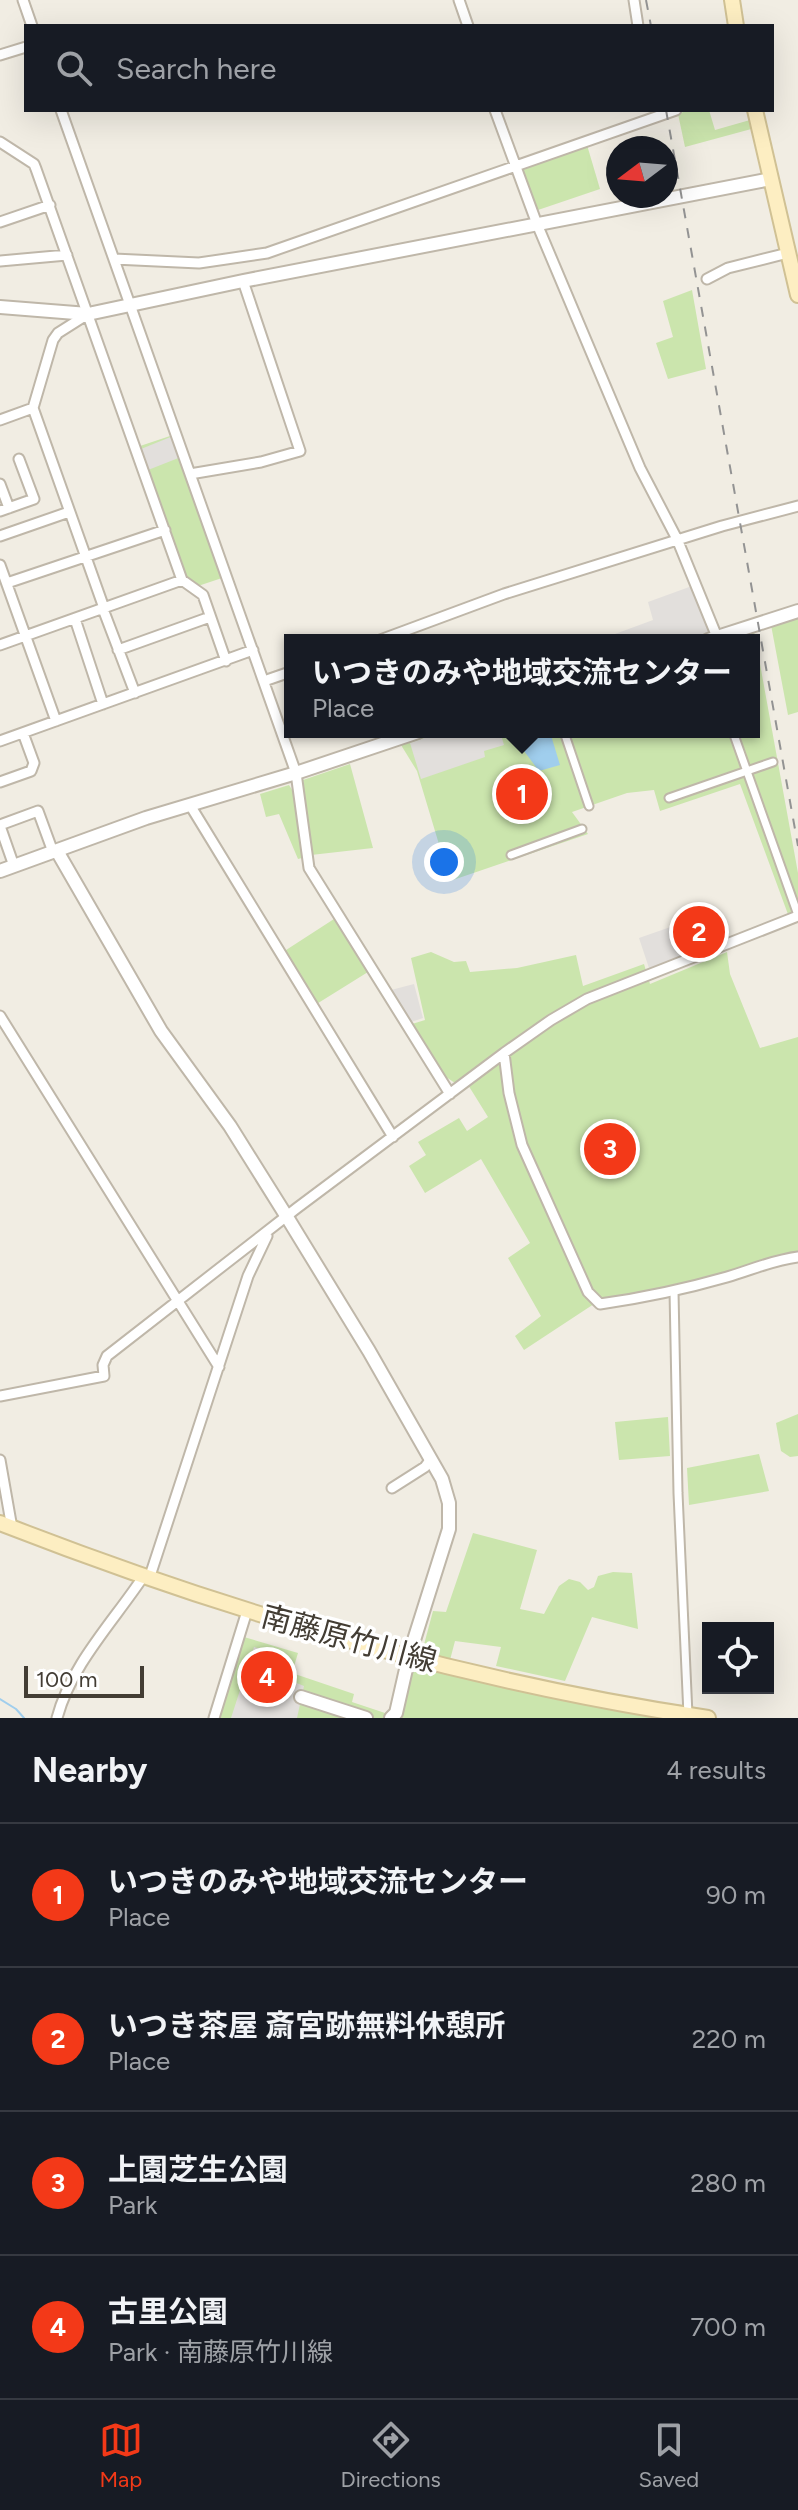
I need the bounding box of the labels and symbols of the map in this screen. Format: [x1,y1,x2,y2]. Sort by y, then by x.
north arrow [606,136,678,208]
pin: 1 [496,764,548,824]
your location [424,842,464,882]
pin: 2 [673,902,725,962]
pin: 3 [584,1119,636,1179]
street label: 南藤原竹川線 [257,1597,441,1680]
pin: 4 [241,1647,293,1707]
scale bar [24,1662,144,1698]

